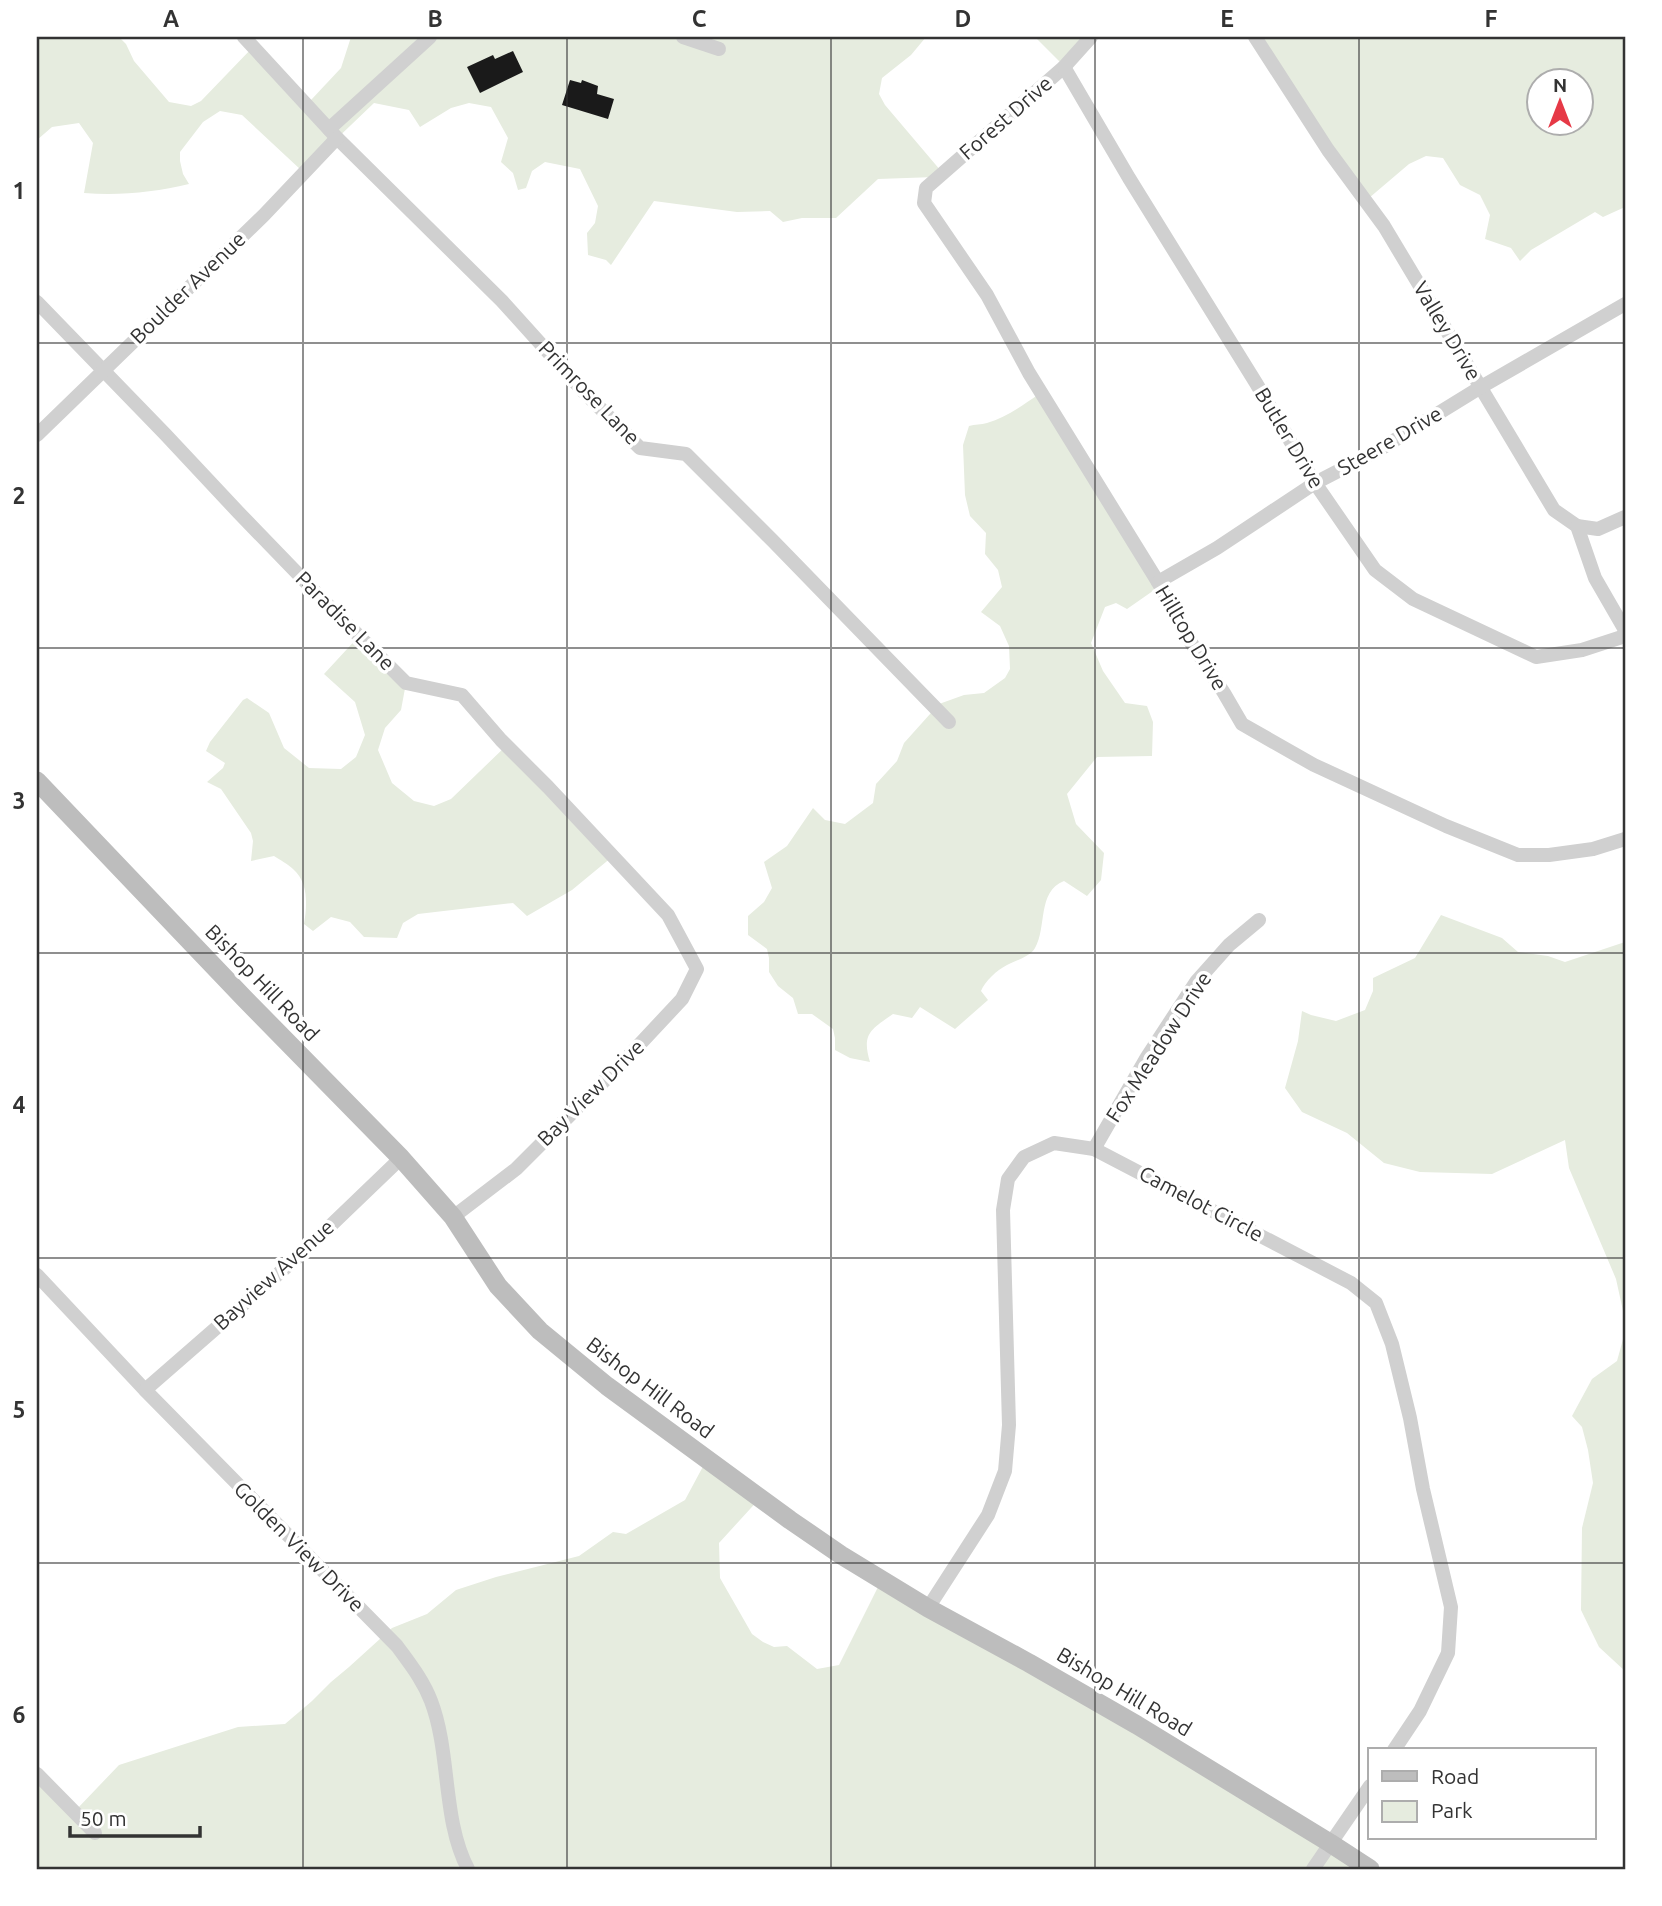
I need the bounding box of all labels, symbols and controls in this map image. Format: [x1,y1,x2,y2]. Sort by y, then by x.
text: A [163,6,179,31]
text: B [427,6,443,31]
text: C [692,6,707,31]
text: D [955,6,971,31]
text: E [1220,6,1234,31]
text: F [1485,6,1498,31]
north arrow [1526,66,1596,136]
street label: Forest Drive [954,71,1056,164]
text: N [1553,74,1567,96]
text: 1 [13,178,25,203]
street label: Boulder Avenue [125,226,250,348]
street label: Valley Drive [1409,277,1487,384]
street label: Primrose Lane [534,336,645,449]
street label: Butler Drive [1250,383,1329,492]
street label: Steere Drive [1333,401,1446,480]
text: 2 [13,483,25,508]
street label: Paradise Lane [291,566,400,675]
street label: Hilltop Drive [1151,581,1233,694]
text: 3 [13,788,25,813]
street label: Bishop Hill Road [201,919,324,1046]
street label: Fox Meadow Drive [1101,967,1216,1126]
street label: Bay View Drive [532,1034,648,1150]
text: 4 [13,1092,26,1117]
street label: Camelot Circle [1135,1160,1268,1246]
street label: Bayview Avenue [208,1214,338,1334]
street label: Bishop Hill Road [582,1332,719,1443]
text: 5 [13,1397,25,1422]
street label: Golden View Drive [230,1476,370,1616]
street label: Bishop Hill Road [1053,1641,1196,1741]
text: 6 [13,1702,26,1727]
legend [1368,1748,1596,1840]
text: Road [1431,1764,1479,1788]
scale bar [70,1794,200,1838]
text: Park [1431,1798,1473,1822]
text: 50 m [80,1806,127,1830]

